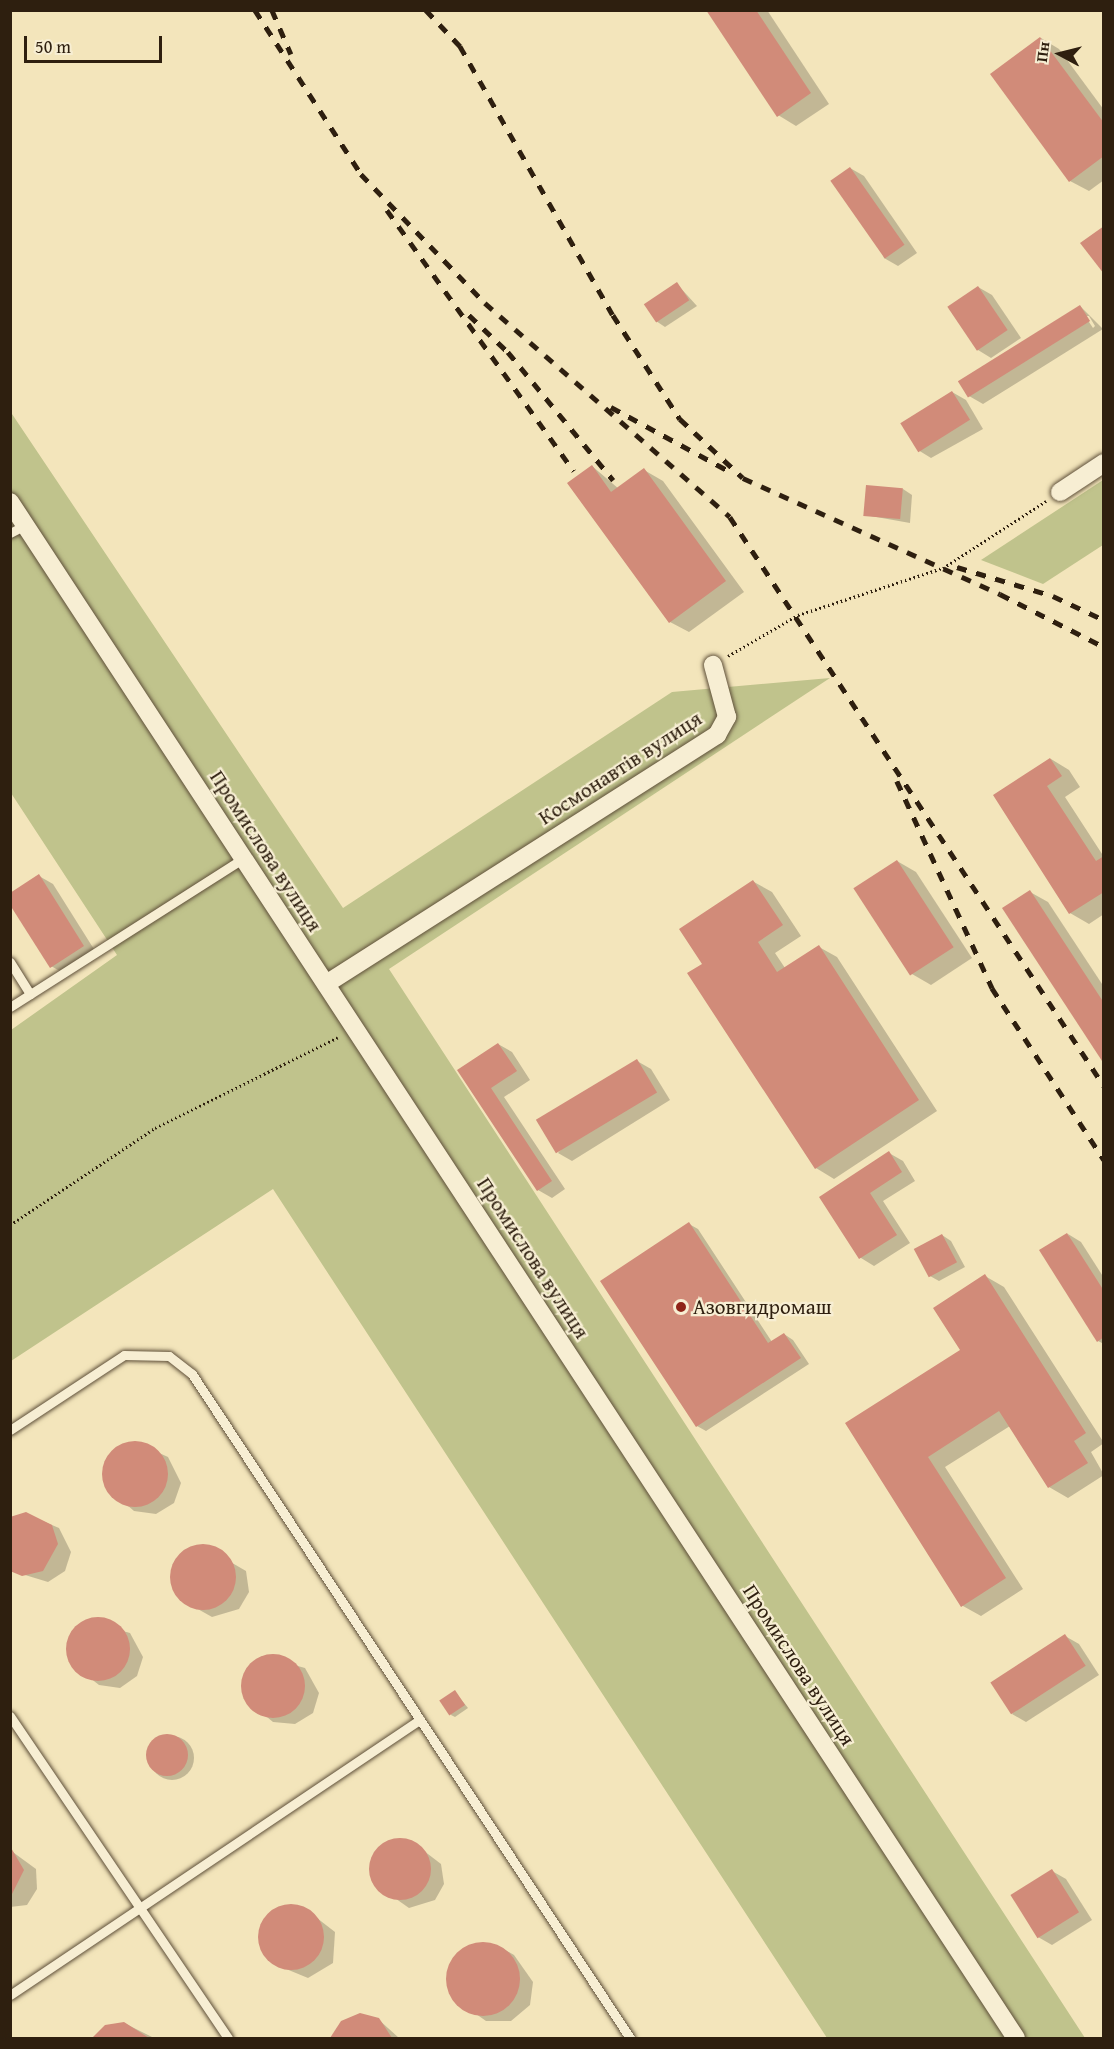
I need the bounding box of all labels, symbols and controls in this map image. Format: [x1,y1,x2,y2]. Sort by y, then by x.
scale bar [27,24,165,62]
north arrow [1030,24,1090,84]
text: 50 m [35,33,71,60]
text: Пн [1029,40,1055,63]
street label: Космонавтів вулиця [534,706,706,830]
street label: Промислова вулиця [204,766,328,936]
street label: Промислова вулиця [471,1173,595,1343]
place label: Азовгидромаш [693,1294,832,1320]
marker: Азовгидромаш [674,1300,688,1314]
street label: Промислова вулиця [737,1580,861,1750]

